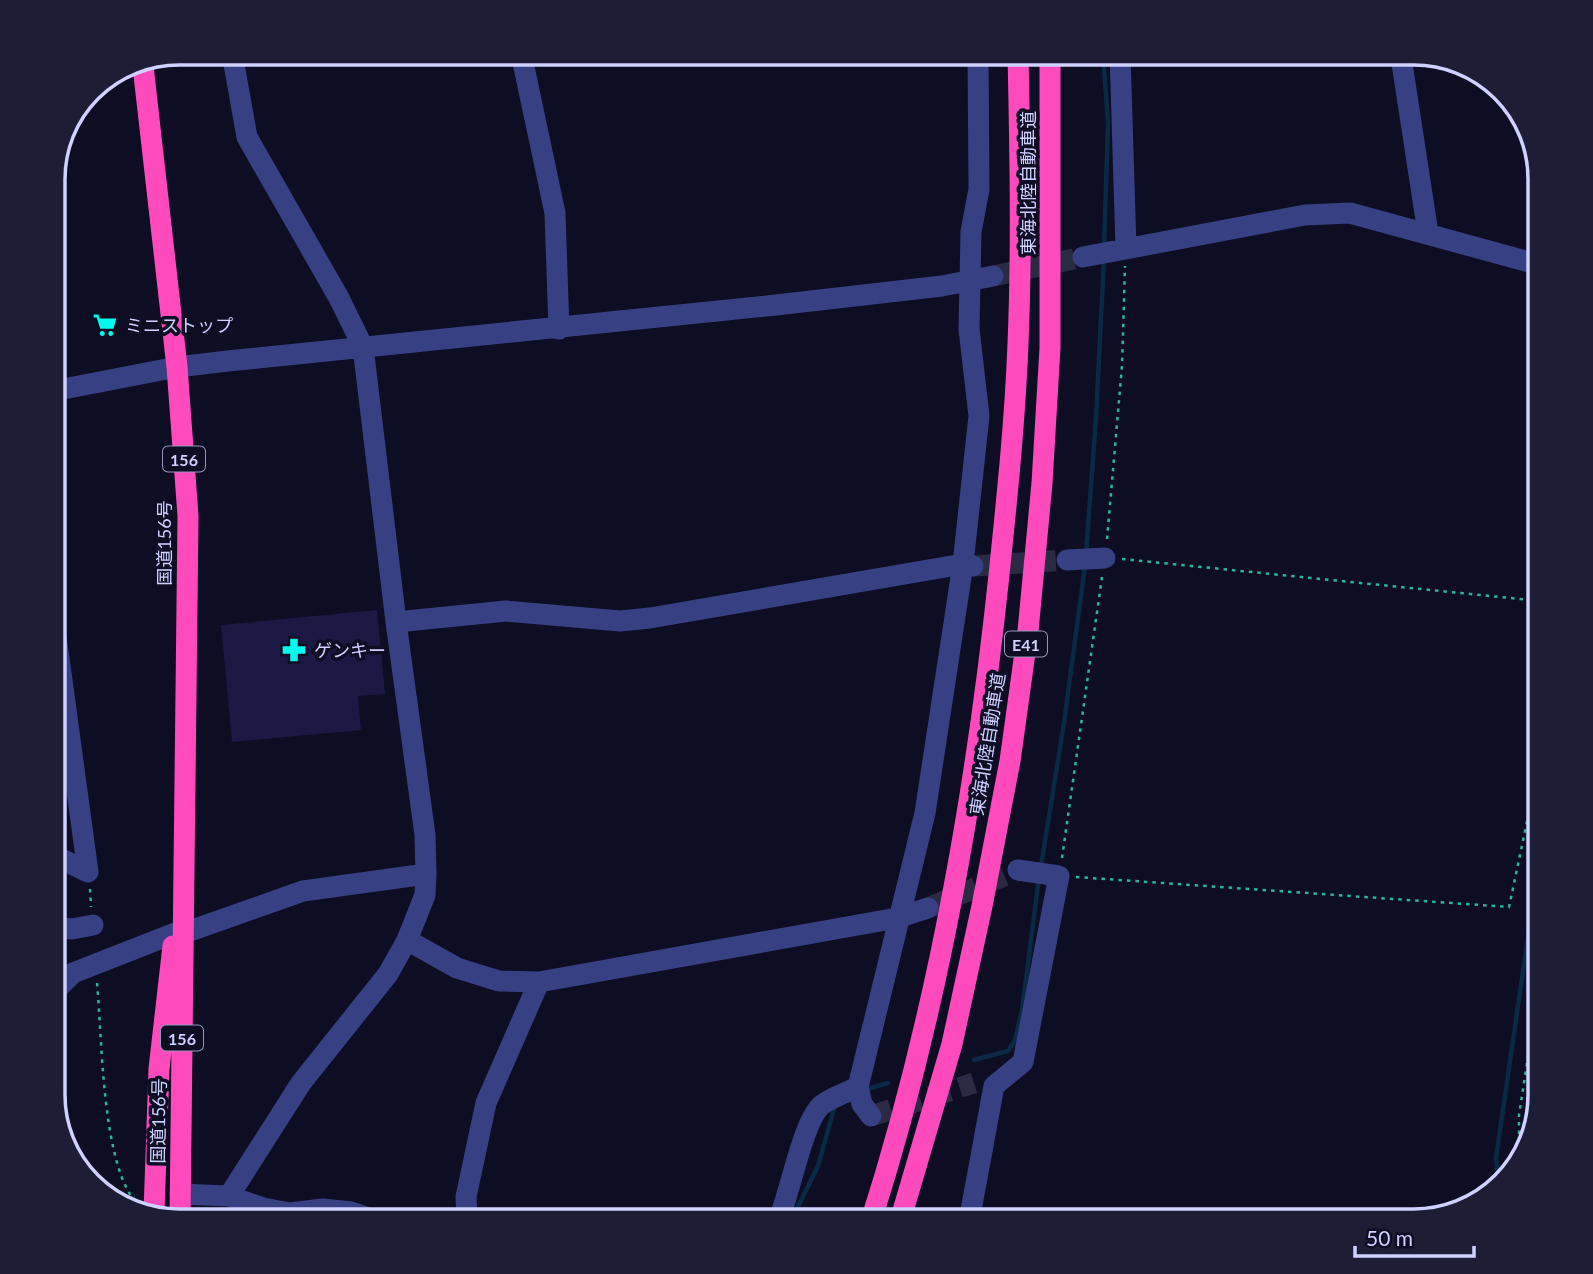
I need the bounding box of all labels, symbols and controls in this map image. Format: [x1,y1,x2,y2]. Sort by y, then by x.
street label: 東海北陸自動車道 [1017,111,1039,255]
supermarket icon: ミニストップ [91,311,119,339]
place label: ミニストップ [125,314,233,336]
road number: 156 [163,446,205,472]
street label: 国道156号 [153,500,175,586]
road number: E41 [1005,632,1047,656]
pharmacy icon: ゲンキー [280,636,308,664]
place label: ゲンキー [314,639,386,661]
street label: 東海北陸自動車道 [965,671,1009,817]
road number: 156 [161,1026,203,1050]
street label: 国道156号 [146,1078,170,1164]
scale bar [1355,1214,1474,1258]
text: 50 m [1366,1225,1413,1250]

